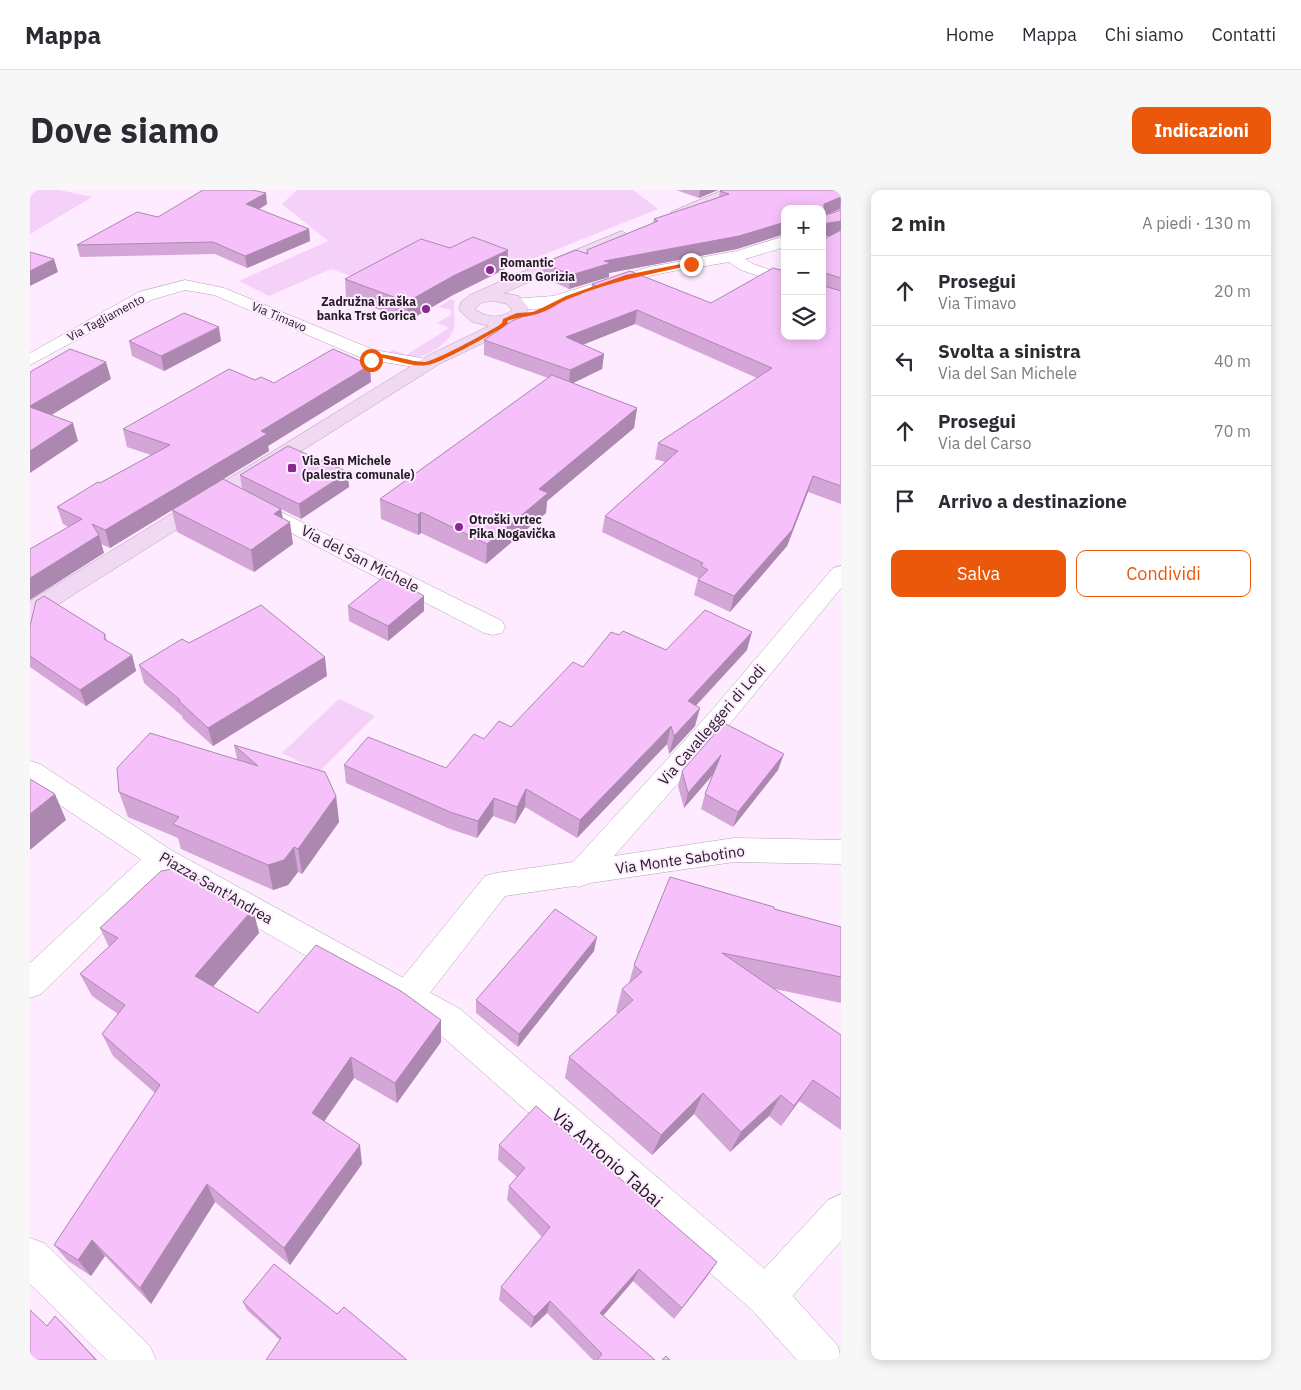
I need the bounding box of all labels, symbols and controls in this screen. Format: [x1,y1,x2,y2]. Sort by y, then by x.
text: Mappa [25,19,101,51]
text: Home [946,23,994,46]
text: Mappa [1022,23,1077,46]
text: Chi siamo [1105,23,1184,46]
text: Contatti [1212,23,1276,46]
text: Dove siamo [30,107,219,153]
button: Indicazioni [1132,107,1271,154]
map controls [781,205,826,340]
button: + [781,205,826,250]
text: 2 min [891,209,946,237]
text: A piedi · 130 m [1142,213,1251,233]
button: − [781,250,826,295]
route end [680,253,703,276]
place label: Romantic Room Gorizia [500,255,575,284]
marker: Romantic Room Gorizia [484,264,496,276]
text: Prosegui [938,269,1016,293]
icon: ahead [891,277,919,305]
text: 20 m [1214,281,1251,301]
street label: Via Tagliamento [64,291,147,344]
text: Via Timavo [938,293,1016,313]
place label: Zadružna kraška banka Trst Gorica [317,294,416,323]
button: layers [781,295,826,340]
street label: Via Timavo [249,298,309,335]
marker: Zadružna kraška banka Trst Gorica [420,303,432,315]
text: Svolta a sinistra [938,339,1081,363]
icon: left [891,347,919,375]
route start [360,349,383,372]
text: 40 m [1214,351,1251,371]
text: Via del San Michele [938,363,1077,383]
text: Prosegui [938,409,1016,433]
icon: ahead [891,417,919,445]
text: 70 m [1214,421,1251,441]
text: Via del Carso [938,433,1031,453]
place label: Via San Michele (palestra comunale) [302,453,415,482]
marker: Via San Michele (palestra comunale) [286,462,298,474]
icon: arrive [891,487,919,515]
text: Arrivo a destinazione [938,489,1127,513]
place label: Otroški vrtec Pika Nogavička [469,512,556,541]
street label: Via del San Michele [298,521,423,597]
marker: Otroški vrtec Pika Nogavička [453,521,465,533]
button: Salva [891,550,1066,597]
button: Condividi [1076,550,1251,597]
street label: Via Cavalleggeri di Lodi [654,660,769,789]
street label: Via Monte Sabotino [614,841,746,878]
street label: Piazza Sant'Andrea [156,847,277,928]
street label: Via Antonio Tabai [547,1103,668,1212]

